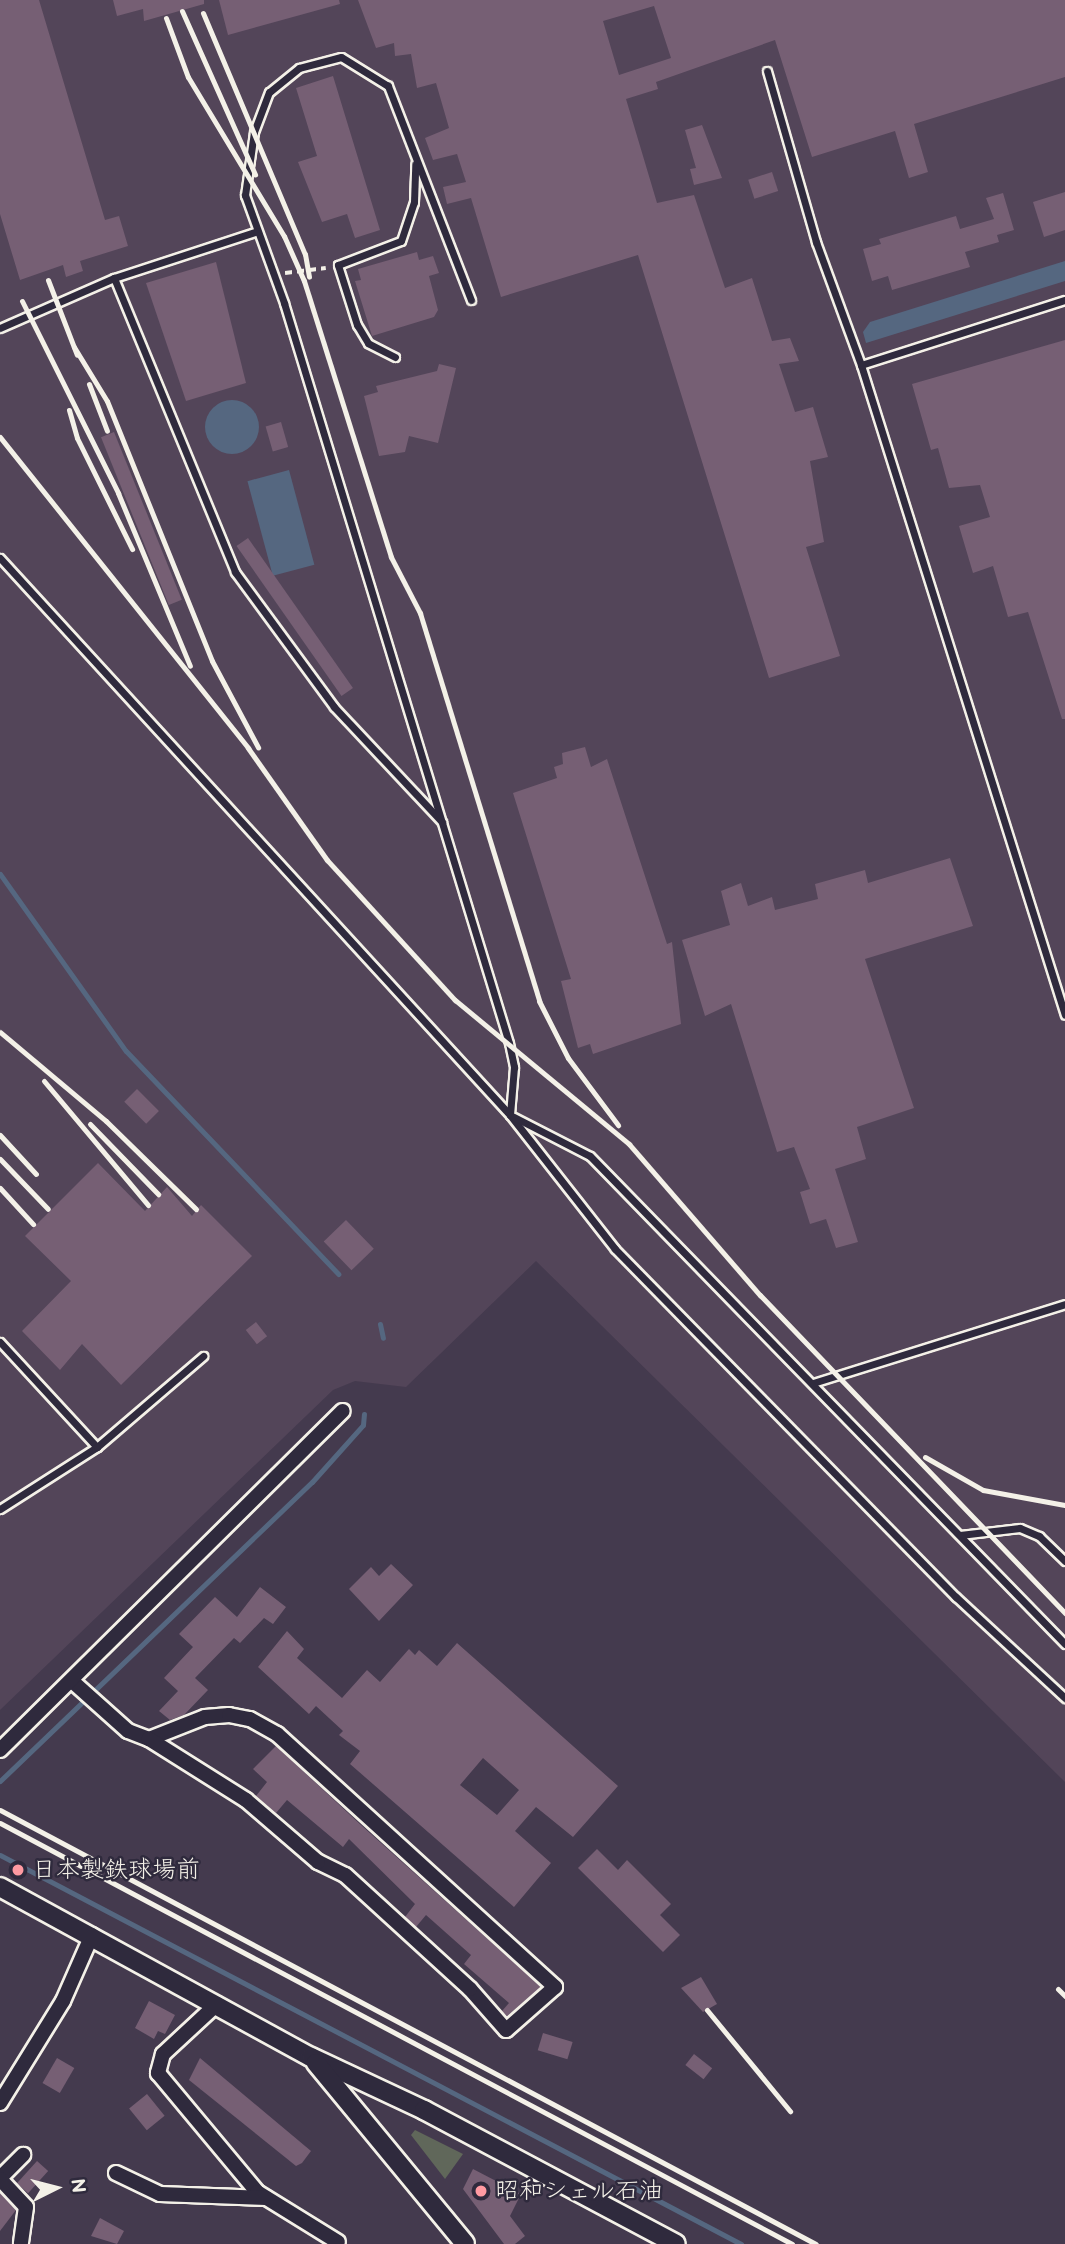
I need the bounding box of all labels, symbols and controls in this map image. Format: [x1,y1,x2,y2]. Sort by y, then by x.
place label: 日本製鉄球場前 [32,1856,200,1884]
marker: 日本製鉄球場前 [10,1862,26,1878]
north arrow [21,2153,91,2223]
text: N [65,2177,90,2194]
place label: 昭和シェル石油 [495,2177,663,2205]
marker: 昭和シェル石油 [473,2183,489,2199]

